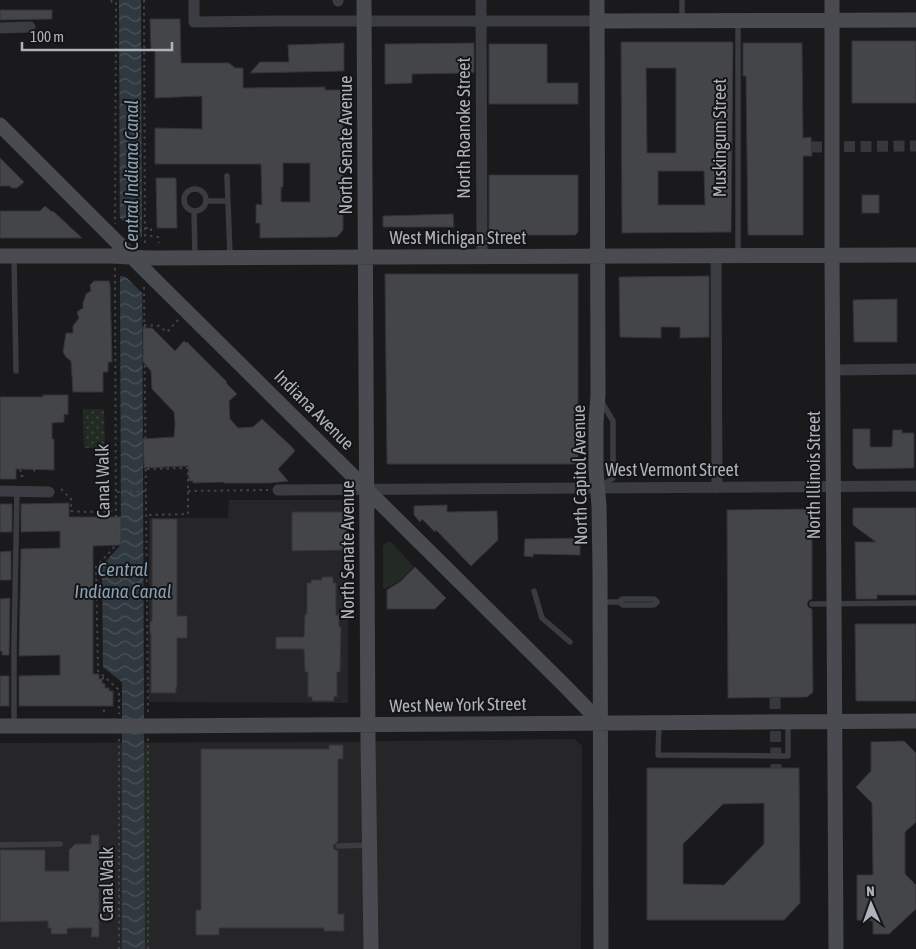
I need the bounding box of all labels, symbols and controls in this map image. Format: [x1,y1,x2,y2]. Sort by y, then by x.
scale bar [22,20,172,52]
text: 100 m [30,28,64,45]
street label: North Roanoke Street [453,57,474,199]
street label: North Senate Avenue [335,76,356,214]
street label: Muskingum Street [709,79,730,197]
water label: Central Indiana Canal [120,100,142,250]
street label: West Michigan Street [390,227,526,248]
street label: Indiana Avenue [270,366,358,454]
street label: North Capitol Avenue [568,405,591,545]
street label: North Illinois Street [803,411,824,539]
street label: Canal Walk [91,444,114,518]
street label: West Vermont Street [605,459,739,480]
street label: North Senate Avenue [337,481,358,619]
water label: Central Indiana Canal [74,558,172,602]
street label: West New York Street [389,693,527,716]
street label: Canal Walk [96,847,117,921]
north arrow [846,879,896,929]
text: N [866,883,875,899]

